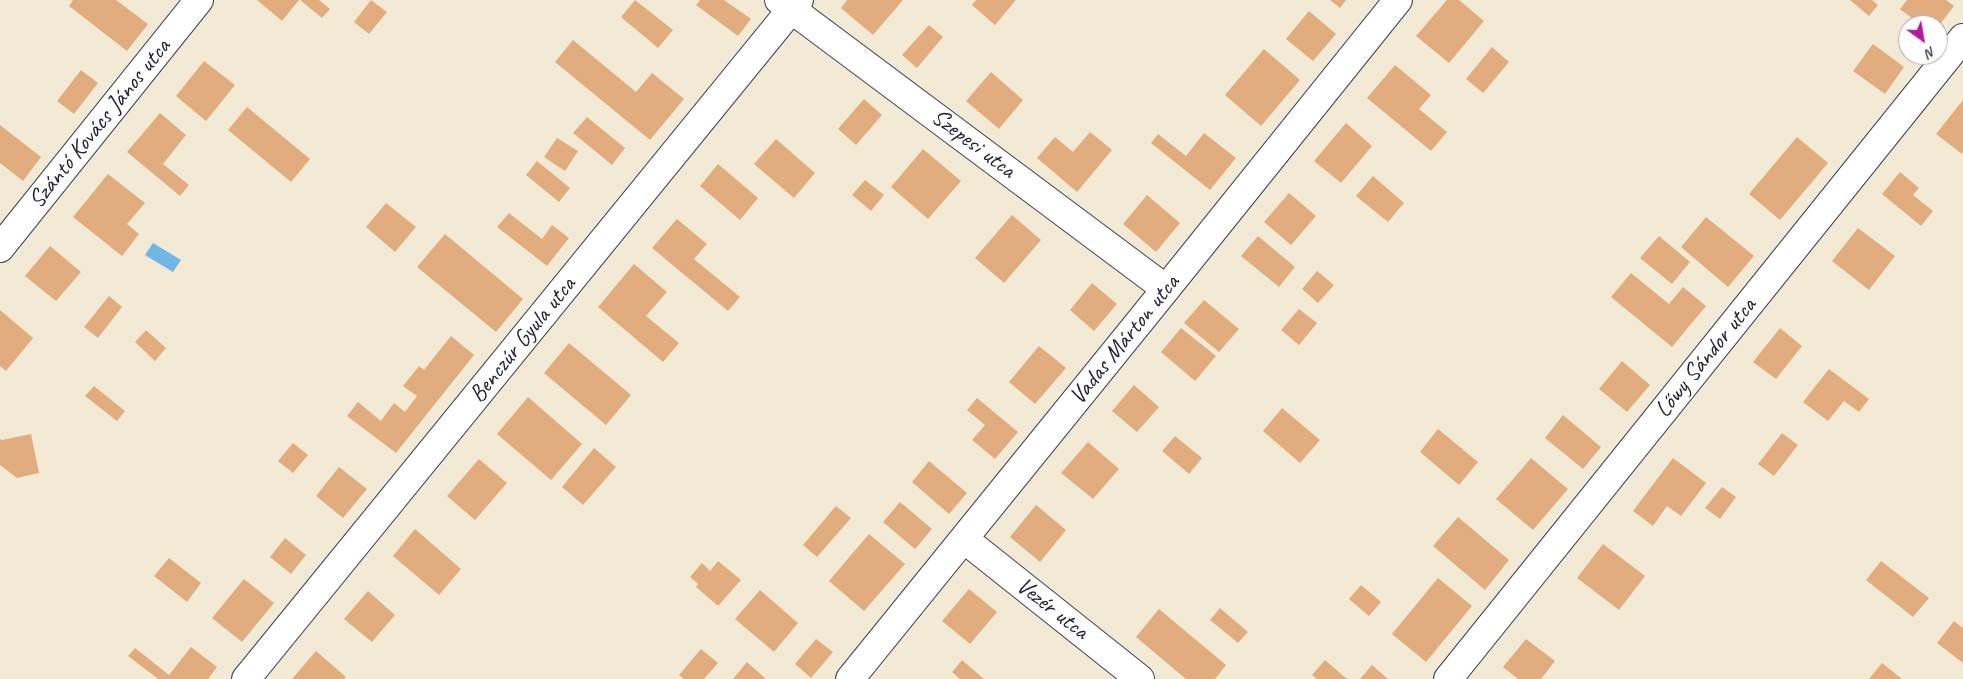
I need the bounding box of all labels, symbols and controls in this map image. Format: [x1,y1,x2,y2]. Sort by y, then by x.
north arrow [1898,15,1948,65]
street label: Szántó Kovács János utca [23,34,177,214]
text: N [1923,43,1939,62]
street label: Szepesi utca [925,103,1021,185]
street label: Vadas Márton utca [1064,269,1186,411]
street label: Benczúr Gyula utca [464,271,582,409]
street label: Lőwy Sándor utca [1649,292,1763,424]
street label: Vezér utca [1010,572,1094,646]

